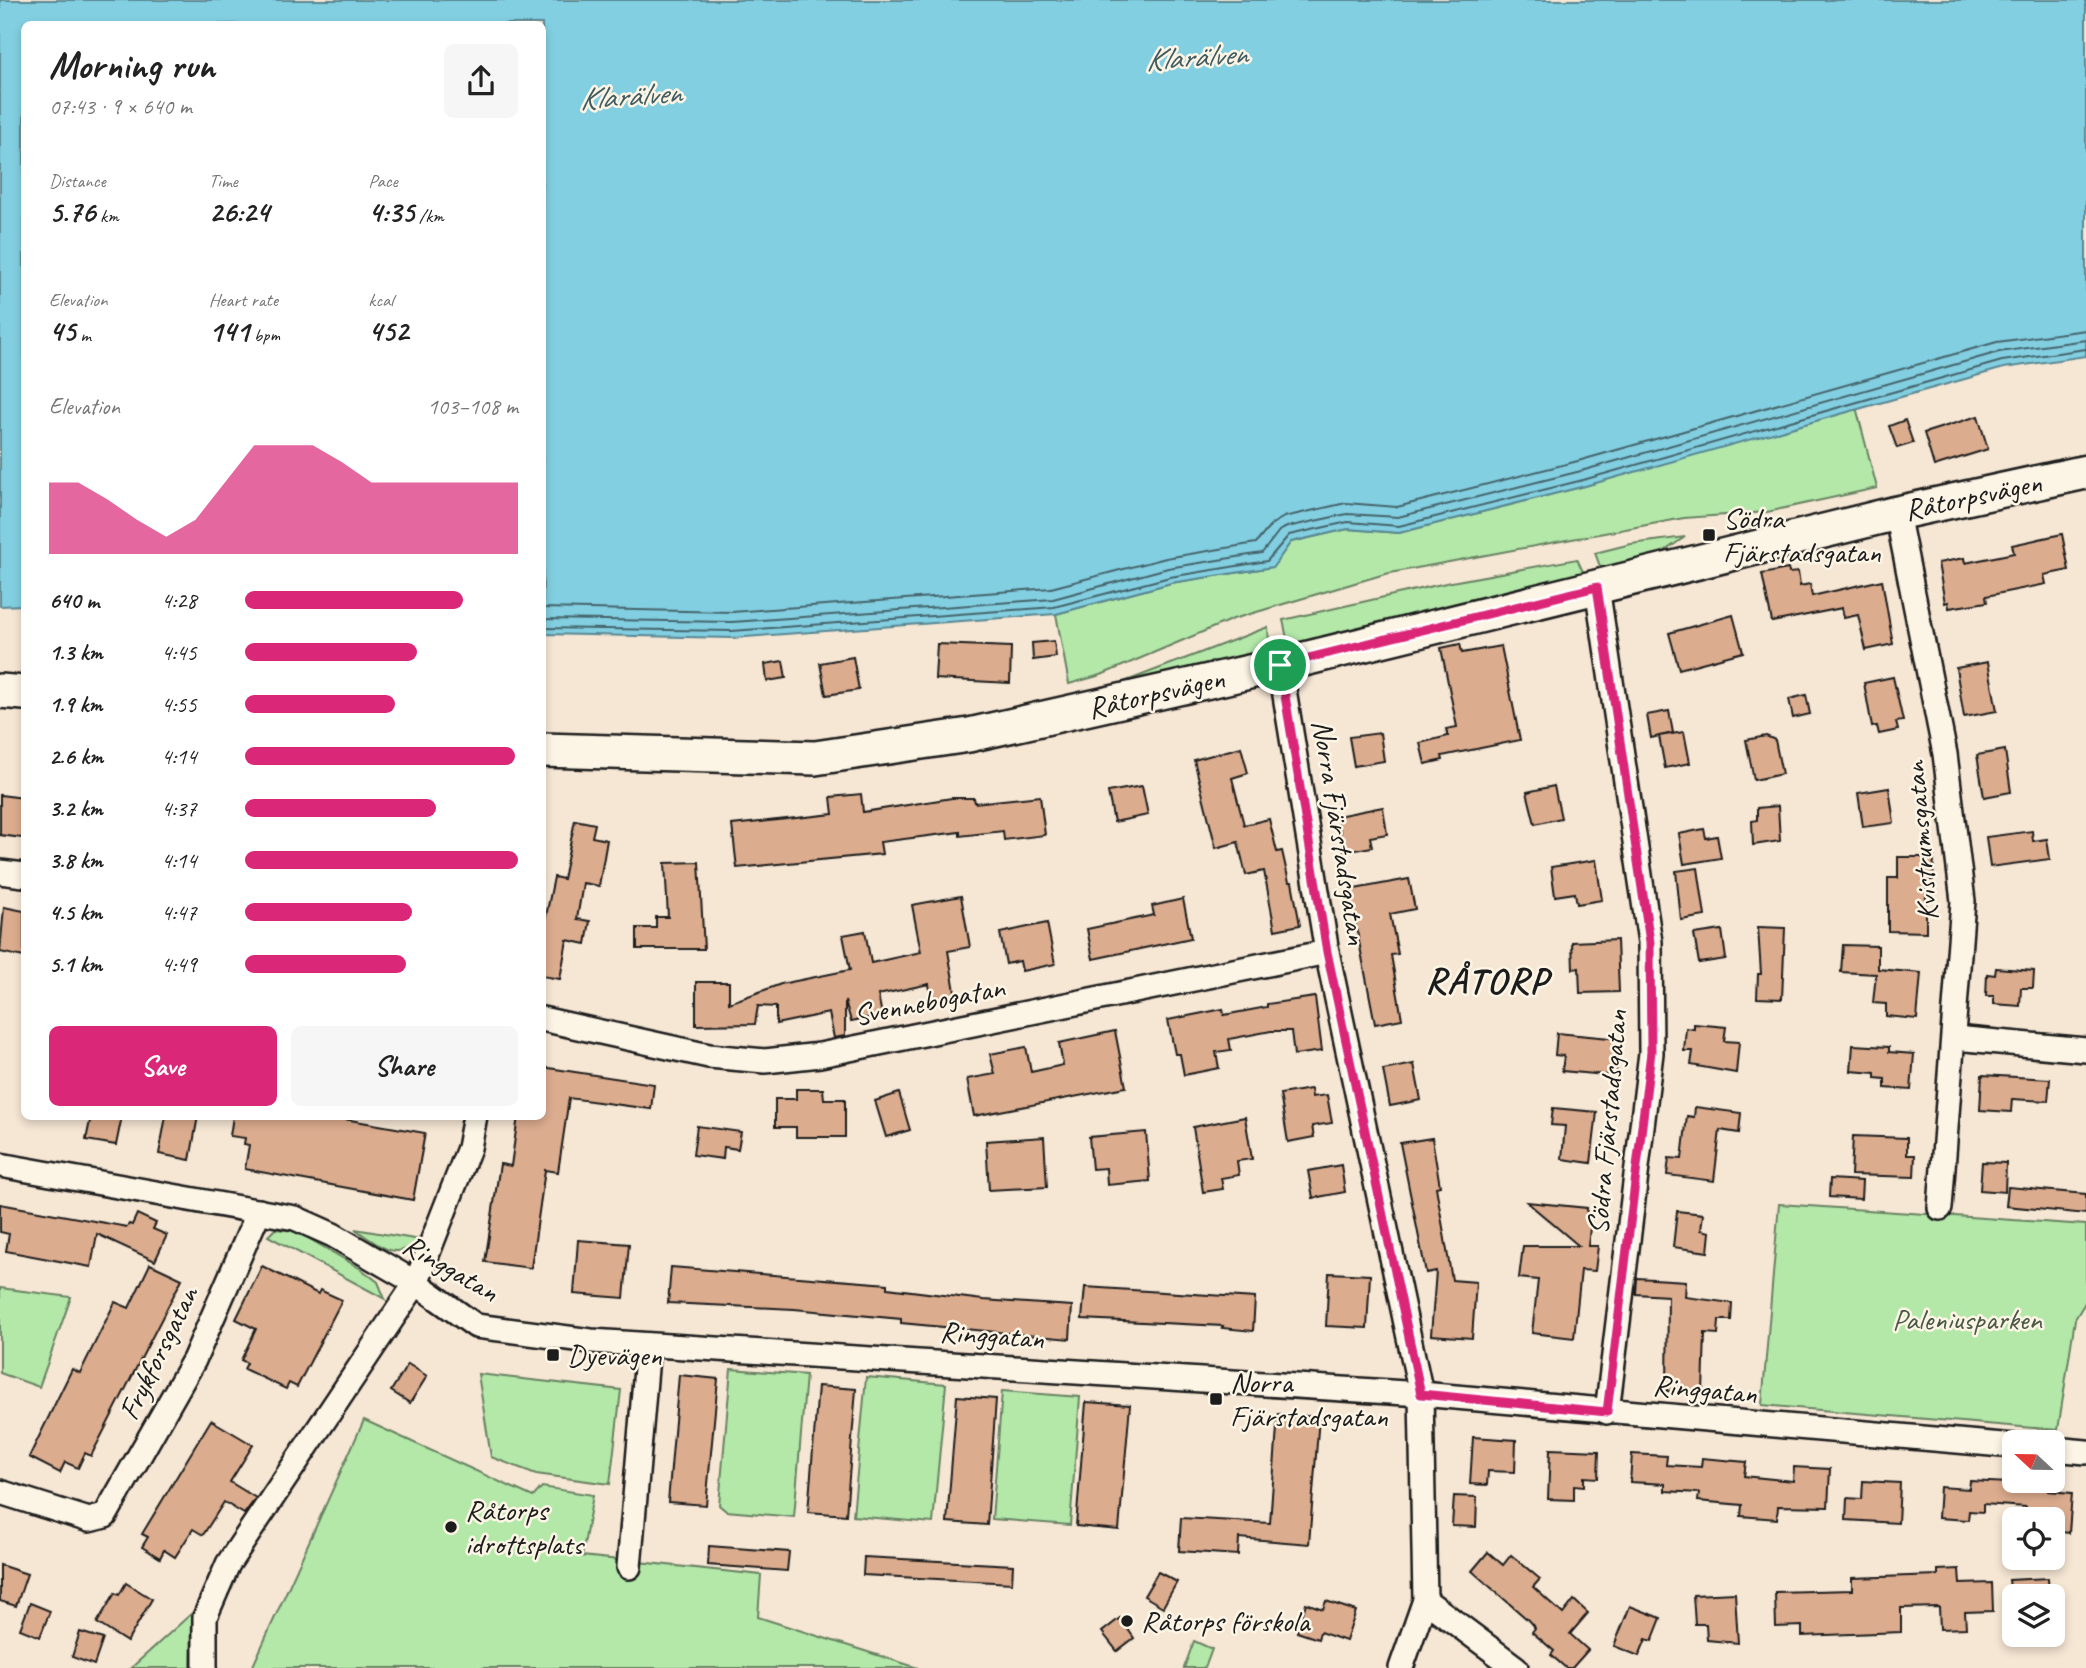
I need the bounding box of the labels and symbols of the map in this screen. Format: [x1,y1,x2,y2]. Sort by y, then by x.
water label: Klarälven [1144,32,1252,81]
water label: Klarälven [578,71,686,120]
street label: Råtorpsvägen [1901,463,2045,529]
place label: Södra Fjärstadsgatan [1723,499,1881,571]
marker: Södra Fjärstadsgatan [1701,527,1717,543]
pin [1250,635,1310,695]
street label: Råtorpsvägen [1084,659,1228,727]
street label: Norra Fjärstadsgatan [1303,717,1377,948]
street label: Kvistrumsgatan [1895,758,1947,922]
district label: RÅTORP [1425,957,1553,1004]
street label: Svennebogatan [851,968,1009,1034]
street label: Södra Fjärstadsgatan [1578,1008,1636,1236]
street label: Ringgatan [396,1225,506,1311]
street label: Frykforsgatan [109,1279,207,1426]
park label: Paleniusparken [1892,1300,2043,1338]
street label: Ringgatan [939,1312,1046,1358]
place label: Dyevägen [567,1336,662,1374]
marker: Dyevägen [545,1347,561,1363]
place label: Norra Fjärstadsgatan [1230,1363,1388,1435]
street label: Ringgatan [1651,1366,1759,1413]
marker: Norra Fjärstadsgatan [1208,1391,1224,1407]
north arrow [2002,1430,2065,1493]
place label: Råtorps idrottsplats [465,1491,586,1563]
marker: Råtorps idrottsplats [443,1519,459,1535]
place label: Råtorps förskola [1141,1602,1311,1640]
marker: Råtorps förskola [1119,1613,1135,1629]

